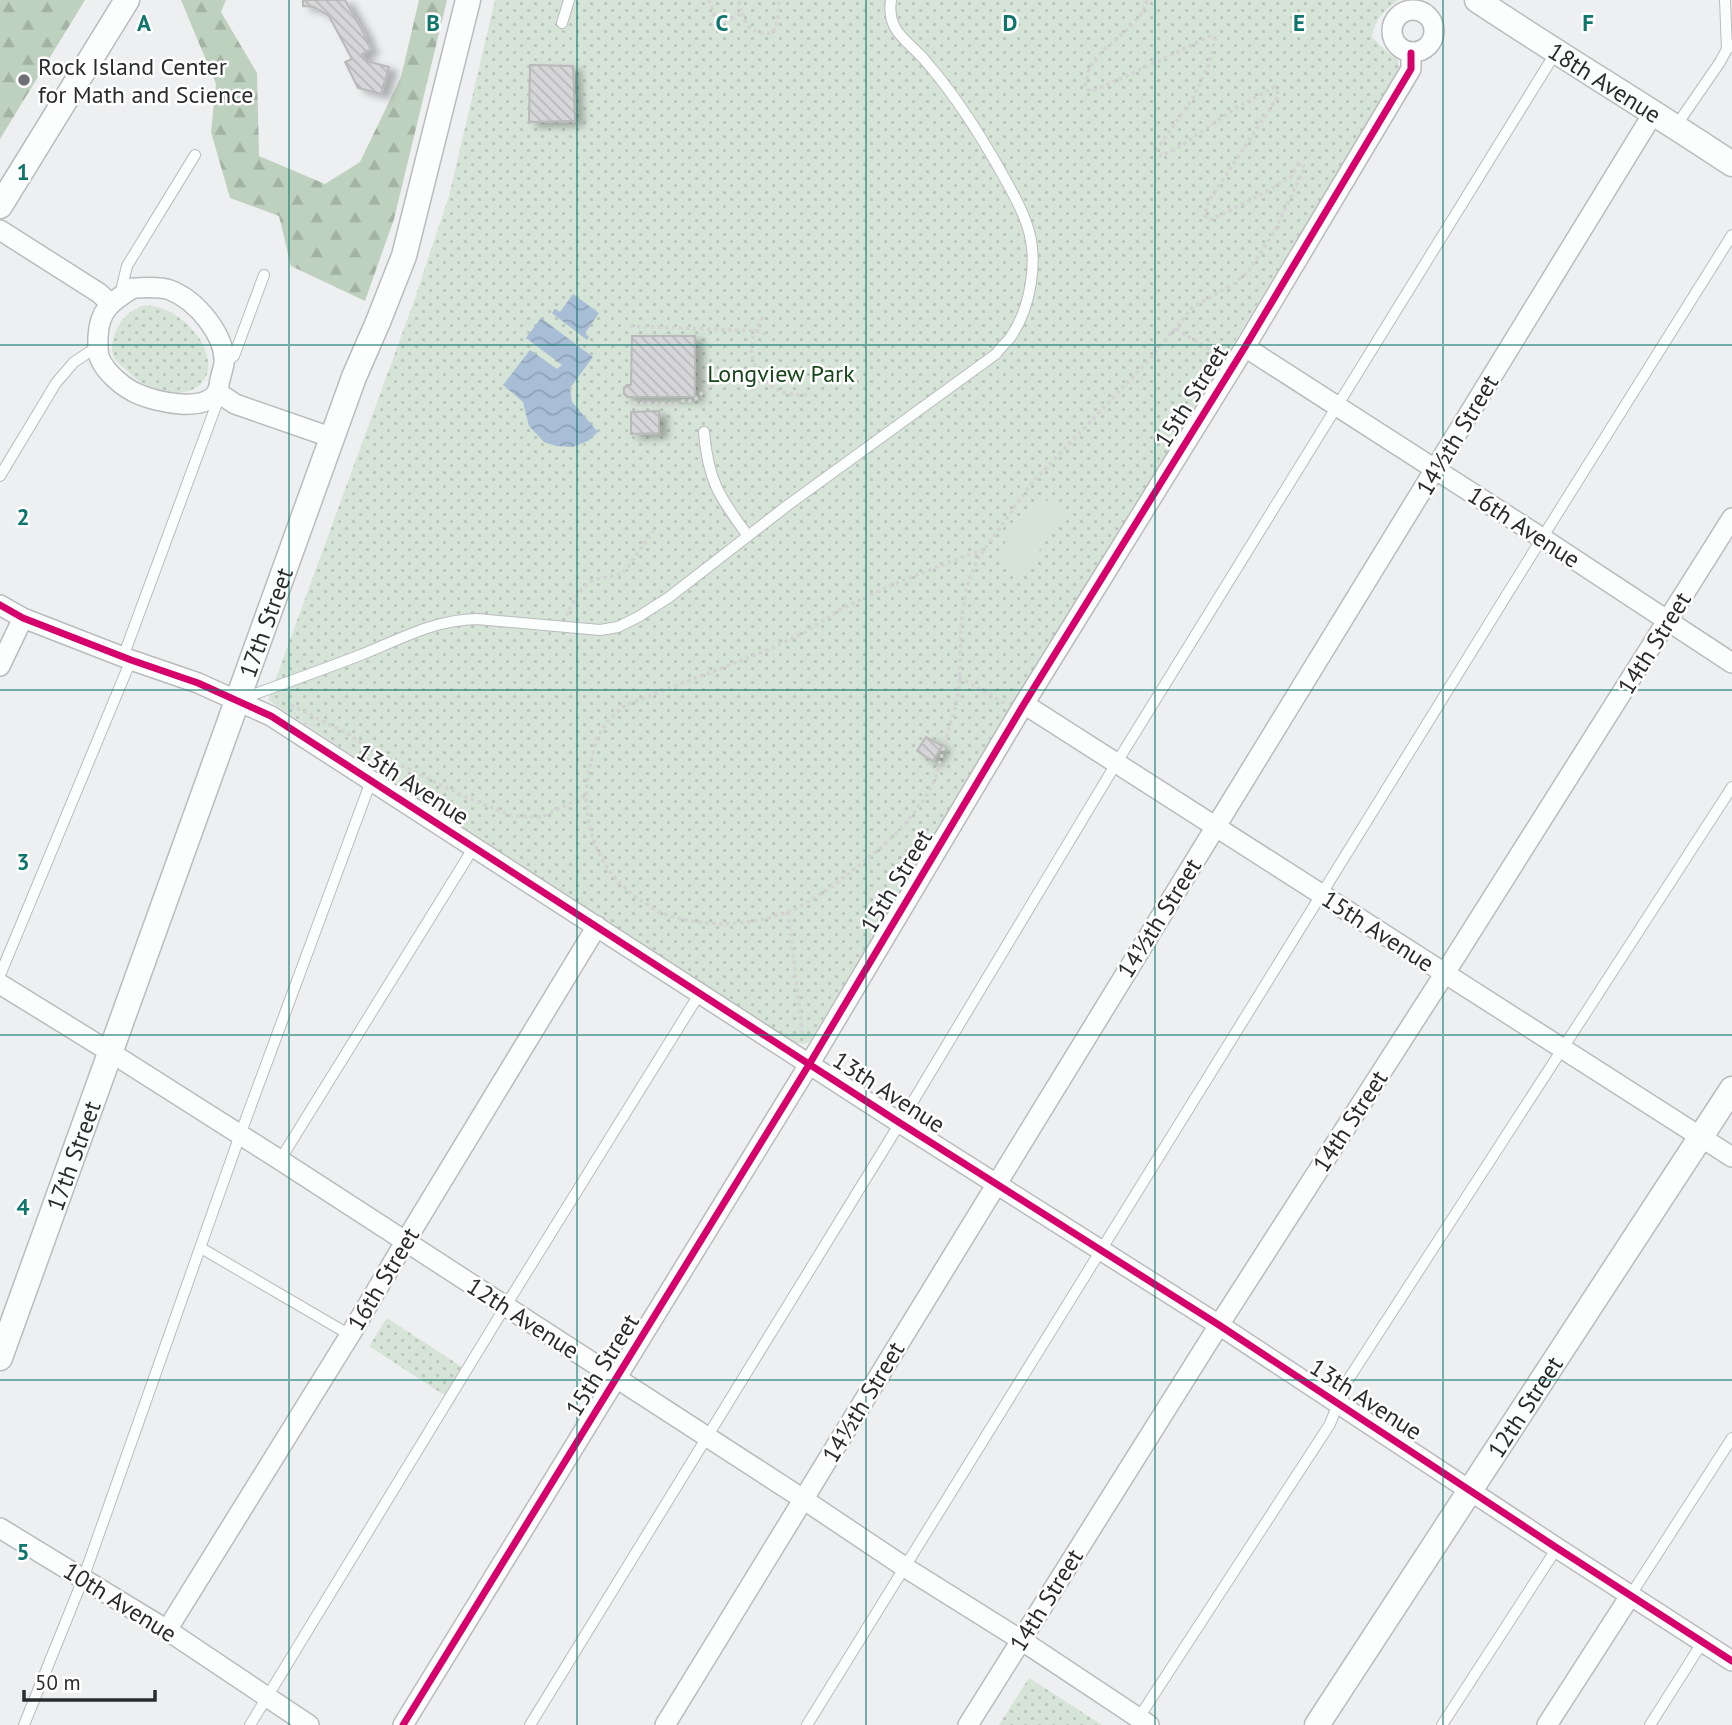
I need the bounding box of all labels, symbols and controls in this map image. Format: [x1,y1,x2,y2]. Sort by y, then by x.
text: A [137,8,151,37]
text: B [426,8,440,37]
text: C [716,8,729,37]
text: D [1003,8,1017,37]
text: E [1293,8,1305,37]
text: F [1582,8,1594,37]
street label: 18th Avenue [1542,35,1667,130]
place label: Rock Island Center for Math and Science [38,51,254,110]
marker: Rock Island Center for Math and Science [16,72,32,88]
text: 1 [16,157,30,186]
street label: 15th Street [1147,339,1235,453]
park label: Longview Park [707,358,855,389]
street label: 14½th Street [1409,369,1505,501]
street label: 16th Avenue [1462,479,1586,575]
text: 2 [16,502,30,531]
street label: 17th Street [231,563,299,682]
street label: 14th Street [1610,586,1698,700]
street label: 13th Avenue [351,736,475,832]
street label: 15th Street [853,824,939,938]
text: 3 [16,847,30,876]
street label: 14½th Street [1110,852,1208,984]
street label: 15th Avenue [1316,883,1440,979]
street label: 13th Avenue [827,1044,951,1140]
street label: 14th Street [1306,1064,1394,1178]
street label: 17th Street [39,1097,107,1215]
text: 4 [16,1192,30,1221]
street label: 16th Street [340,1222,426,1336]
street label: 12th Avenue [461,1270,585,1366]
street label: 15th Street [558,1308,646,1422]
street label: 14½th Street [815,1336,911,1468]
street label: 12th Street [1480,1350,1569,1463]
street label: 13th Avenue [1304,1351,1428,1447]
text: 5 [16,1537,30,1566]
street label: 14th Street [1002,1543,1090,1657]
street label: 10th Avenue [58,1555,182,1649]
scale bar [24,1658,156,1702]
text: 50 m [35,1669,81,1696]

